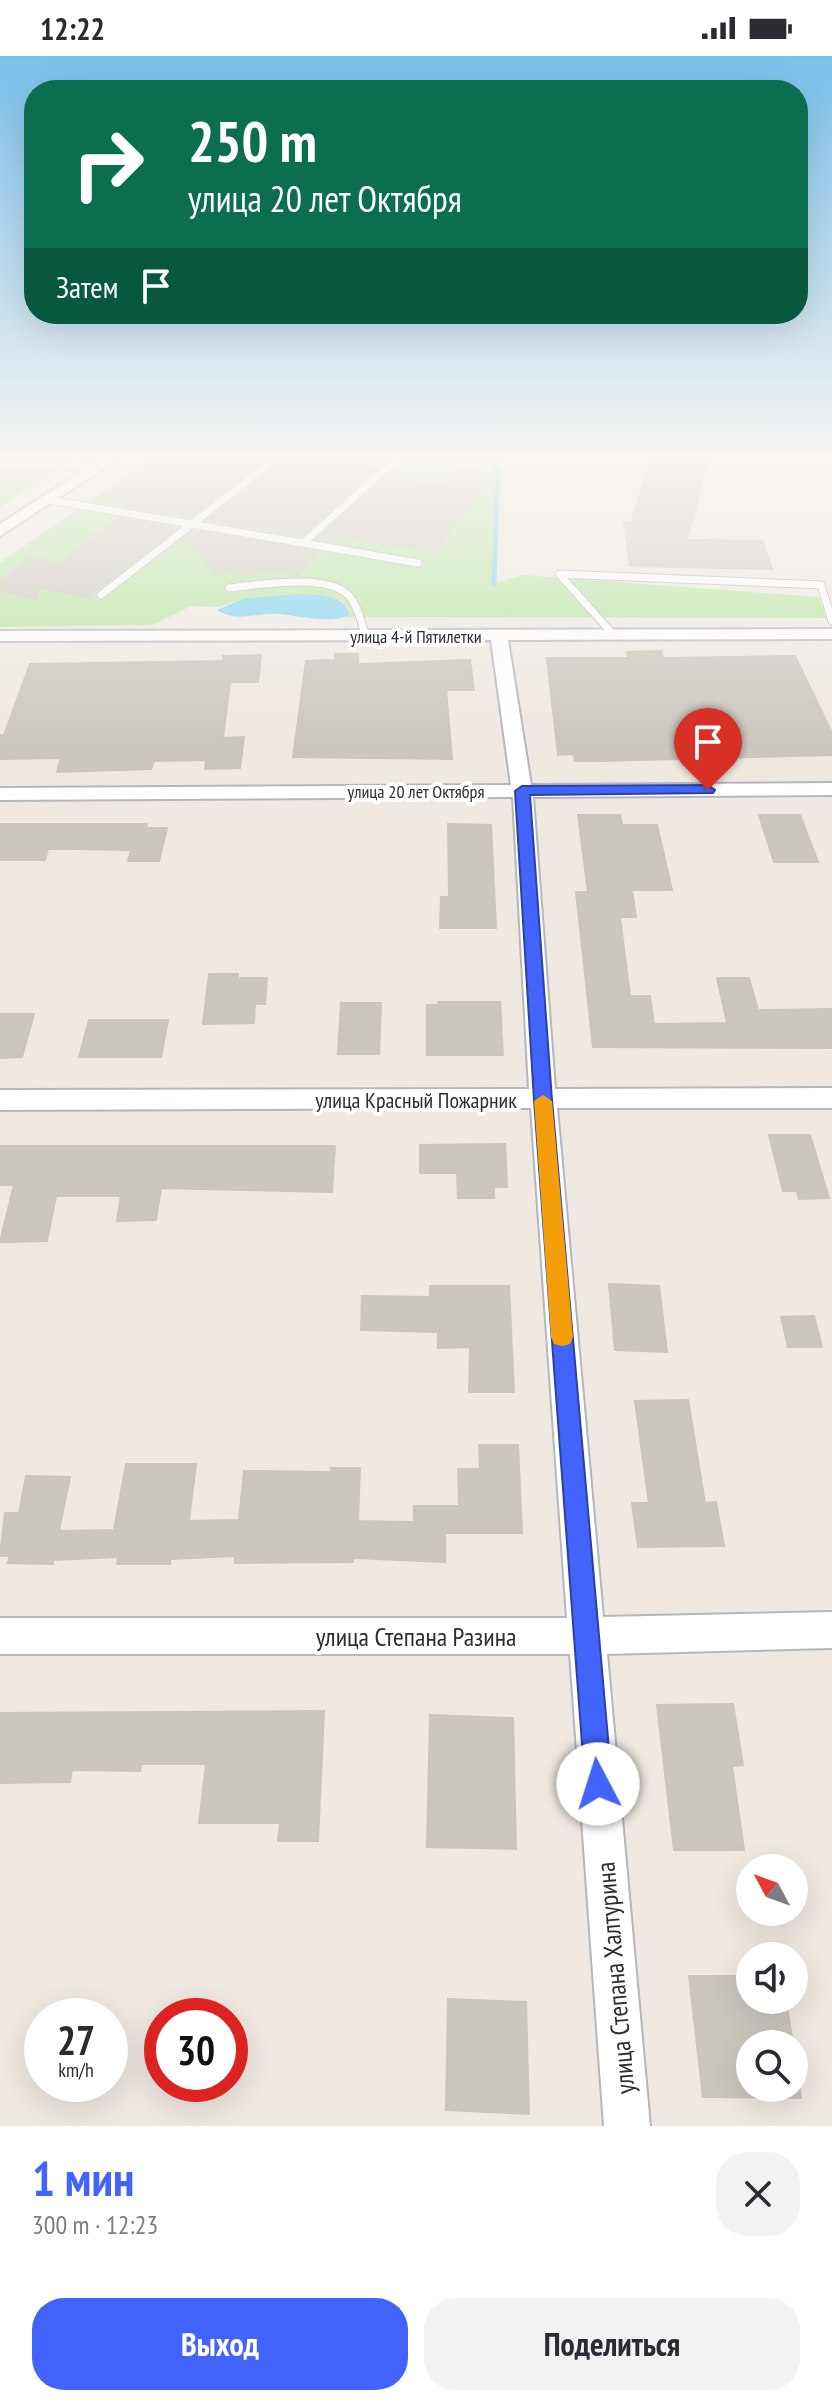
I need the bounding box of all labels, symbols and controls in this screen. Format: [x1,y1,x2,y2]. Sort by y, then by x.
text: 12:22 [40,9,105,48]
text: 250 m [188,105,317,177]
icon: right [56,112,160,216]
text: улица 20 лет Октября [188,175,462,222]
icon: arrive [134,264,178,308]
text: Затем [56,267,118,306]
street label: улица 4-й Пятилетки [350,625,482,648]
pin [674,708,742,790]
icon: arrive [686,720,730,764]
street label: улица 20 лет Октября [348,780,484,803]
street label: улица Красный Пожарник [315,1086,517,1114]
street label: улица Степана Разина [316,1620,516,1653]
position arrow [556,1742,640,1826]
north arrow [736,1854,808,1926]
map controls [736,1854,808,2102]
street label: улица Степана Халтурина [588,1861,642,2095]
button: sound [736,1942,808,2014]
speed limit sign: 30 [144,1998,248,2102]
text: 27 [57,2014,95,2066]
button: search [736,2030,808,2102]
text: km/h [58,2057,94,2083]
text: 1 мин [32,2147,134,2209]
button: close [716,2152,800,2236]
text: 300 m · 12:23 [32,2208,158,2241]
button: Выход [32,2298,408,2390]
button: Поделиться [424,2298,800,2390]

